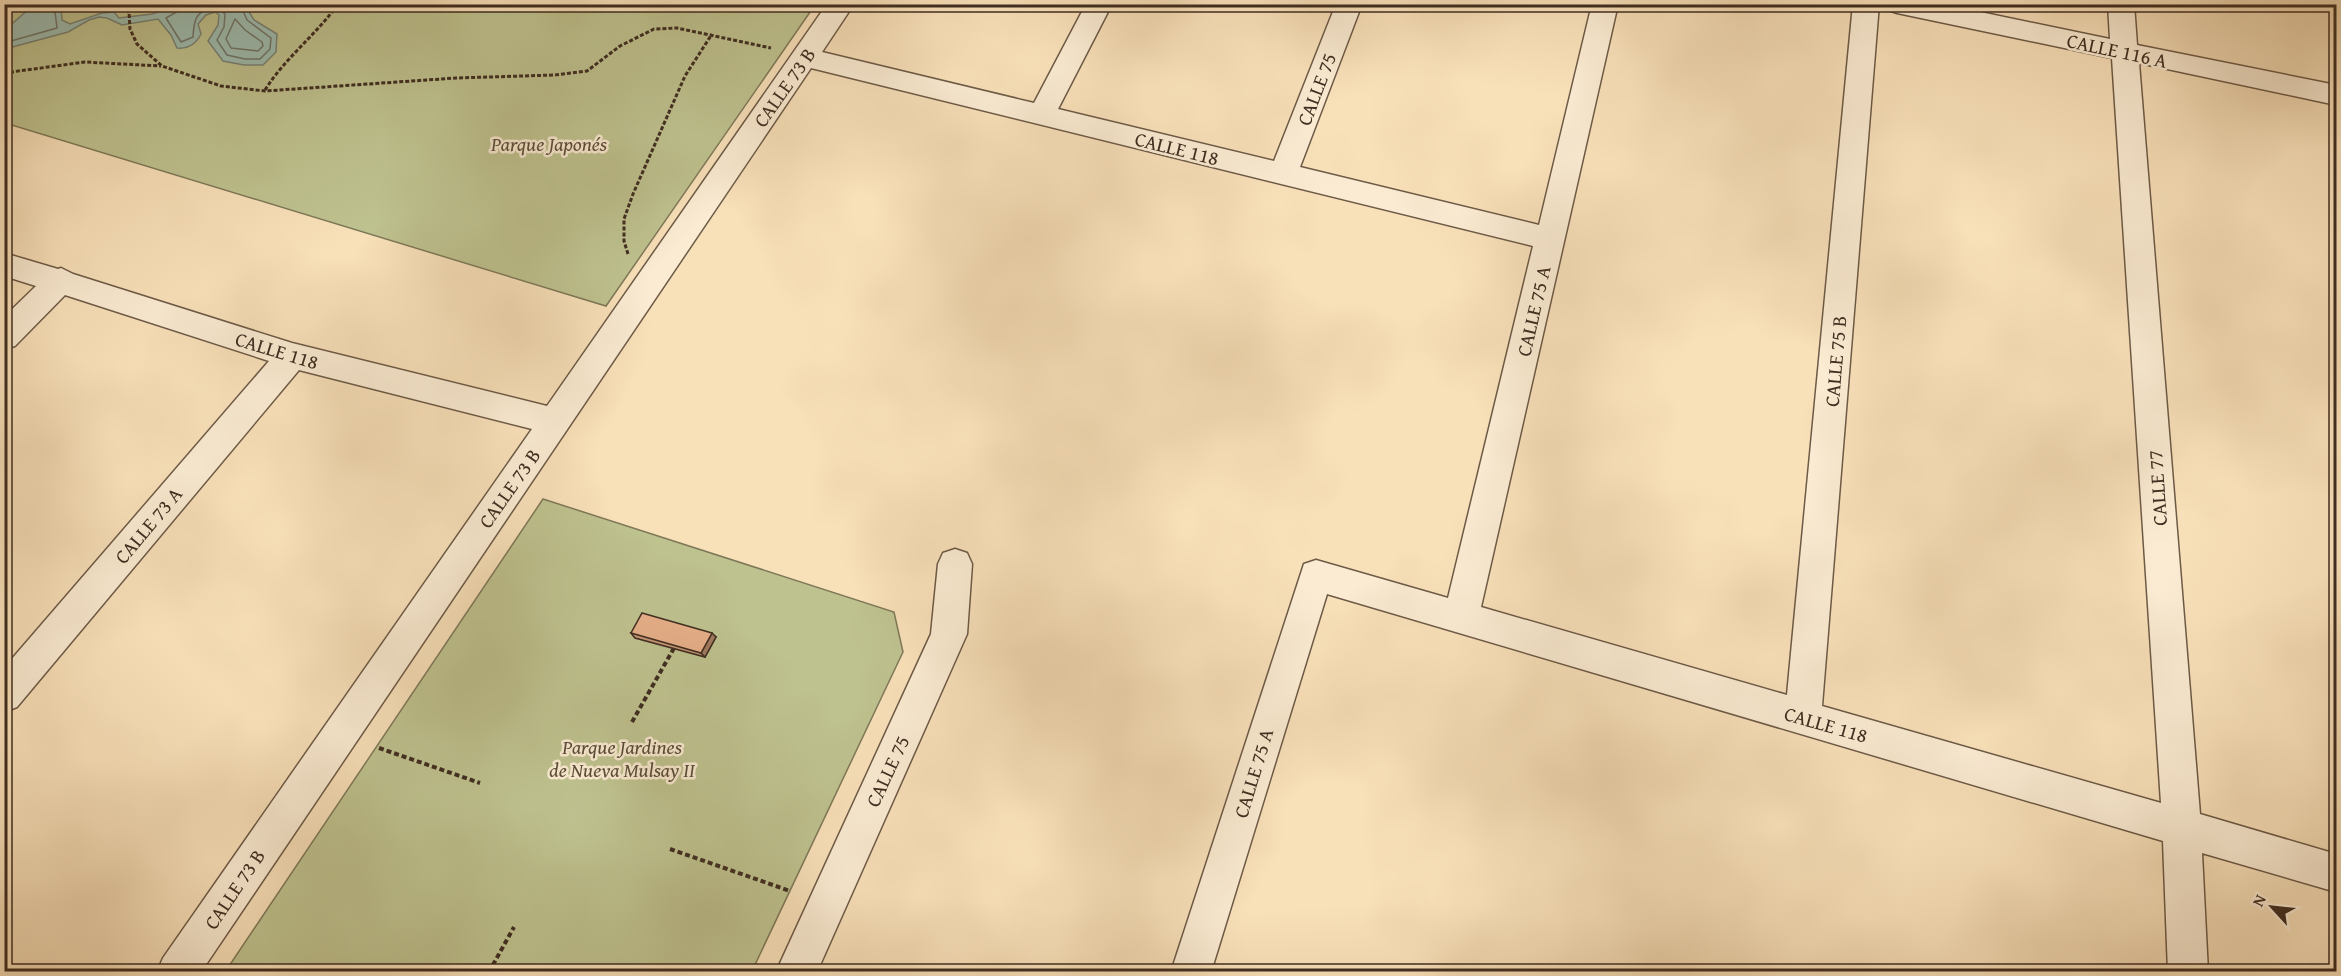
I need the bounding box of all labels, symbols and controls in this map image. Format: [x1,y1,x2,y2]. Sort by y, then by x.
street label: CALLE 116 A [2064,25,2170,75]
street label: CALLE 73 B [746,41,822,133]
street label: CALLE 75 [1289,48,1343,130]
street label: CALLE 118 [1132,124,1222,172]
park label: Parque Japonés [490,129,608,158]
street label: CALLE 75 A [1508,263,1558,359]
street label: CALLE 75 B [1817,314,1853,408]
street label: CALLE 118 [232,324,322,376]
street label: CALLE 73 B [471,442,547,534]
street label: CALLE 77 [2140,449,2174,527]
street label: CALLE 73 A [107,480,189,570]
street label: CALLE 118 [1781,698,1871,750]
street label: CALLE 75 A [1226,725,1280,821]
street label: CALLE 75 [858,731,916,811]
park label: Parque Jardines de Nueva Mulsay II [549,732,696,784]
street label: CALLE 73 B [196,843,272,935]
north arrow [2242,877,2302,937]
text: N [2246,890,2272,910]

